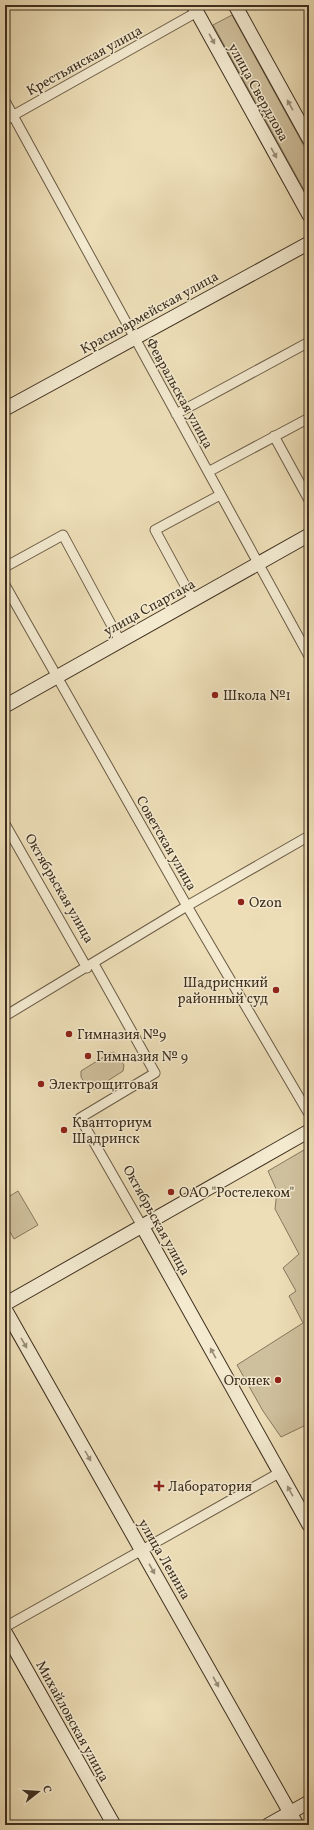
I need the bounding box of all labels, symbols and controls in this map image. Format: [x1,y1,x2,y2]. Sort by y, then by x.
street label: Крестьянская улица [23,22,146,101]
one-way arrow [208,33,215,45]
street label: улица Свердлова [223,40,293,145]
one-way arrow [287,99,294,111]
one-way arrow [271,147,278,159]
street label: Красноармейская улица [77,267,222,359]
street label: Февральская улица [140,335,217,452]
street label: улица Спартака [101,575,199,641]
place label: Школа №1 [223,687,291,706]
marker: Школа №1 [210,690,220,700]
street label: Советская улица [131,793,201,895]
street label: Октябрьская улица [20,830,98,947]
place label: Ozon [249,894,282,913]
marker: Ozon [236,897,246,907]
place label: Шадриснкий районный суд [177,974,268,1009]
marker: Шадриснкий районный суд [271,985,281,995]
place label: Гимназия №9 [77,1026,166,1045]
marker: Гимназия №9 [64,1029,74,1039]
place label: Гимназия № 9 [96,1048,188,1067]
marker: Гимназия № 9 [83,1051,93,1061]
place label: Электрощитовая [49,1076,158,1095]
marker: Электрощитовая [36,1079,46,1089]
place label: Кванториум Шадринск [72,1114,152,1149]
marker: Кванториум Шадринск [59,1125,69,1135]
street label: Октябрьская улица [117,1162,194,1279]
place label: ОАО "Ростелеком" [179,1184,294,1203]
marker: ОАО "Ростелеком" [166,1187,176,1197]
one-way arrow [21,1337,28,1349]
one-way arrow [209,1347,216,1359]
place label: Огонек [224,1372,271,1391]
marker: Огонек [273,1375,283,1385]
one-way arrow [85,1450,92,1462]
place label: Лаборатория [168,1478,252,1497]
marker: Лаборатория [153,1480,165,1492]
one-way arrow [286,1485,293,1497]
street label: улица Ленина [133,1516,195,1604]
one-way arrow [149,1563,156,1575]
street label: Михайловская улица [30,1658,113,1786]
one-way arrow [213,1677,220,1688]
north arrow [18,1772,58,1812]
text: С [38,1784,54,1795]

